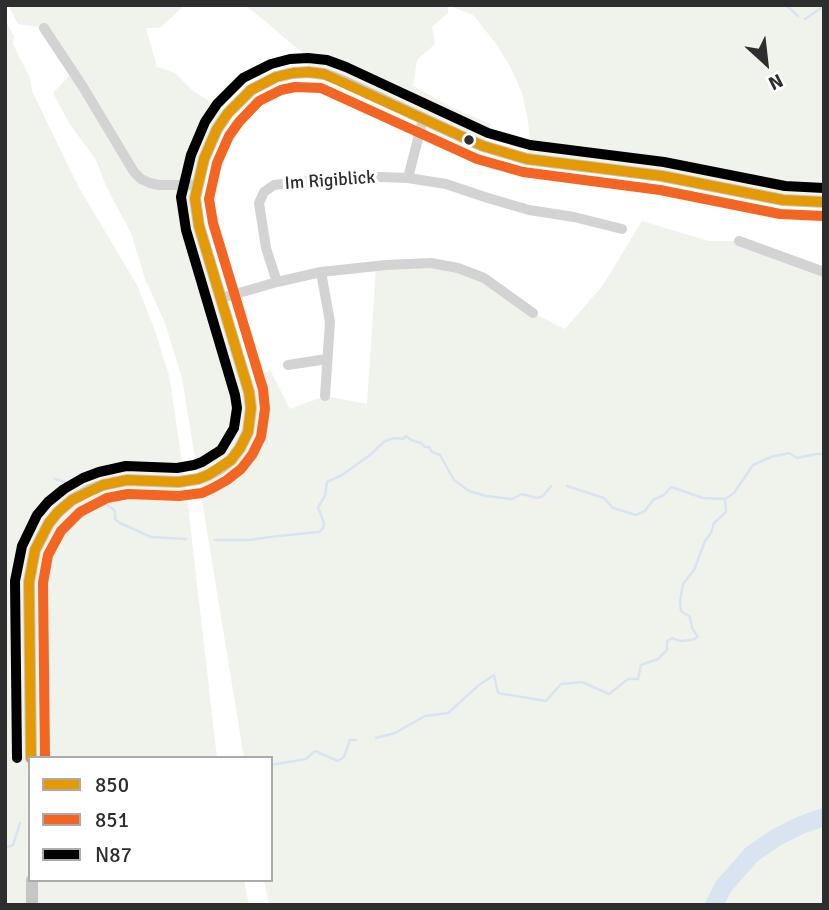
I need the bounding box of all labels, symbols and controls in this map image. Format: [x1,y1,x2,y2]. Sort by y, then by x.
north arrow [731,28,801,98]
text: N [764,68,787,95]
unlabelled marker [462,133,476,147]
street label: Im Rigiblick [284,167,376,195]
legend [28,756,273,882]
text: 850 [95,772,129,798]
text: 851 [95,807,129,833]
text: N87 [95,842,132,868]

